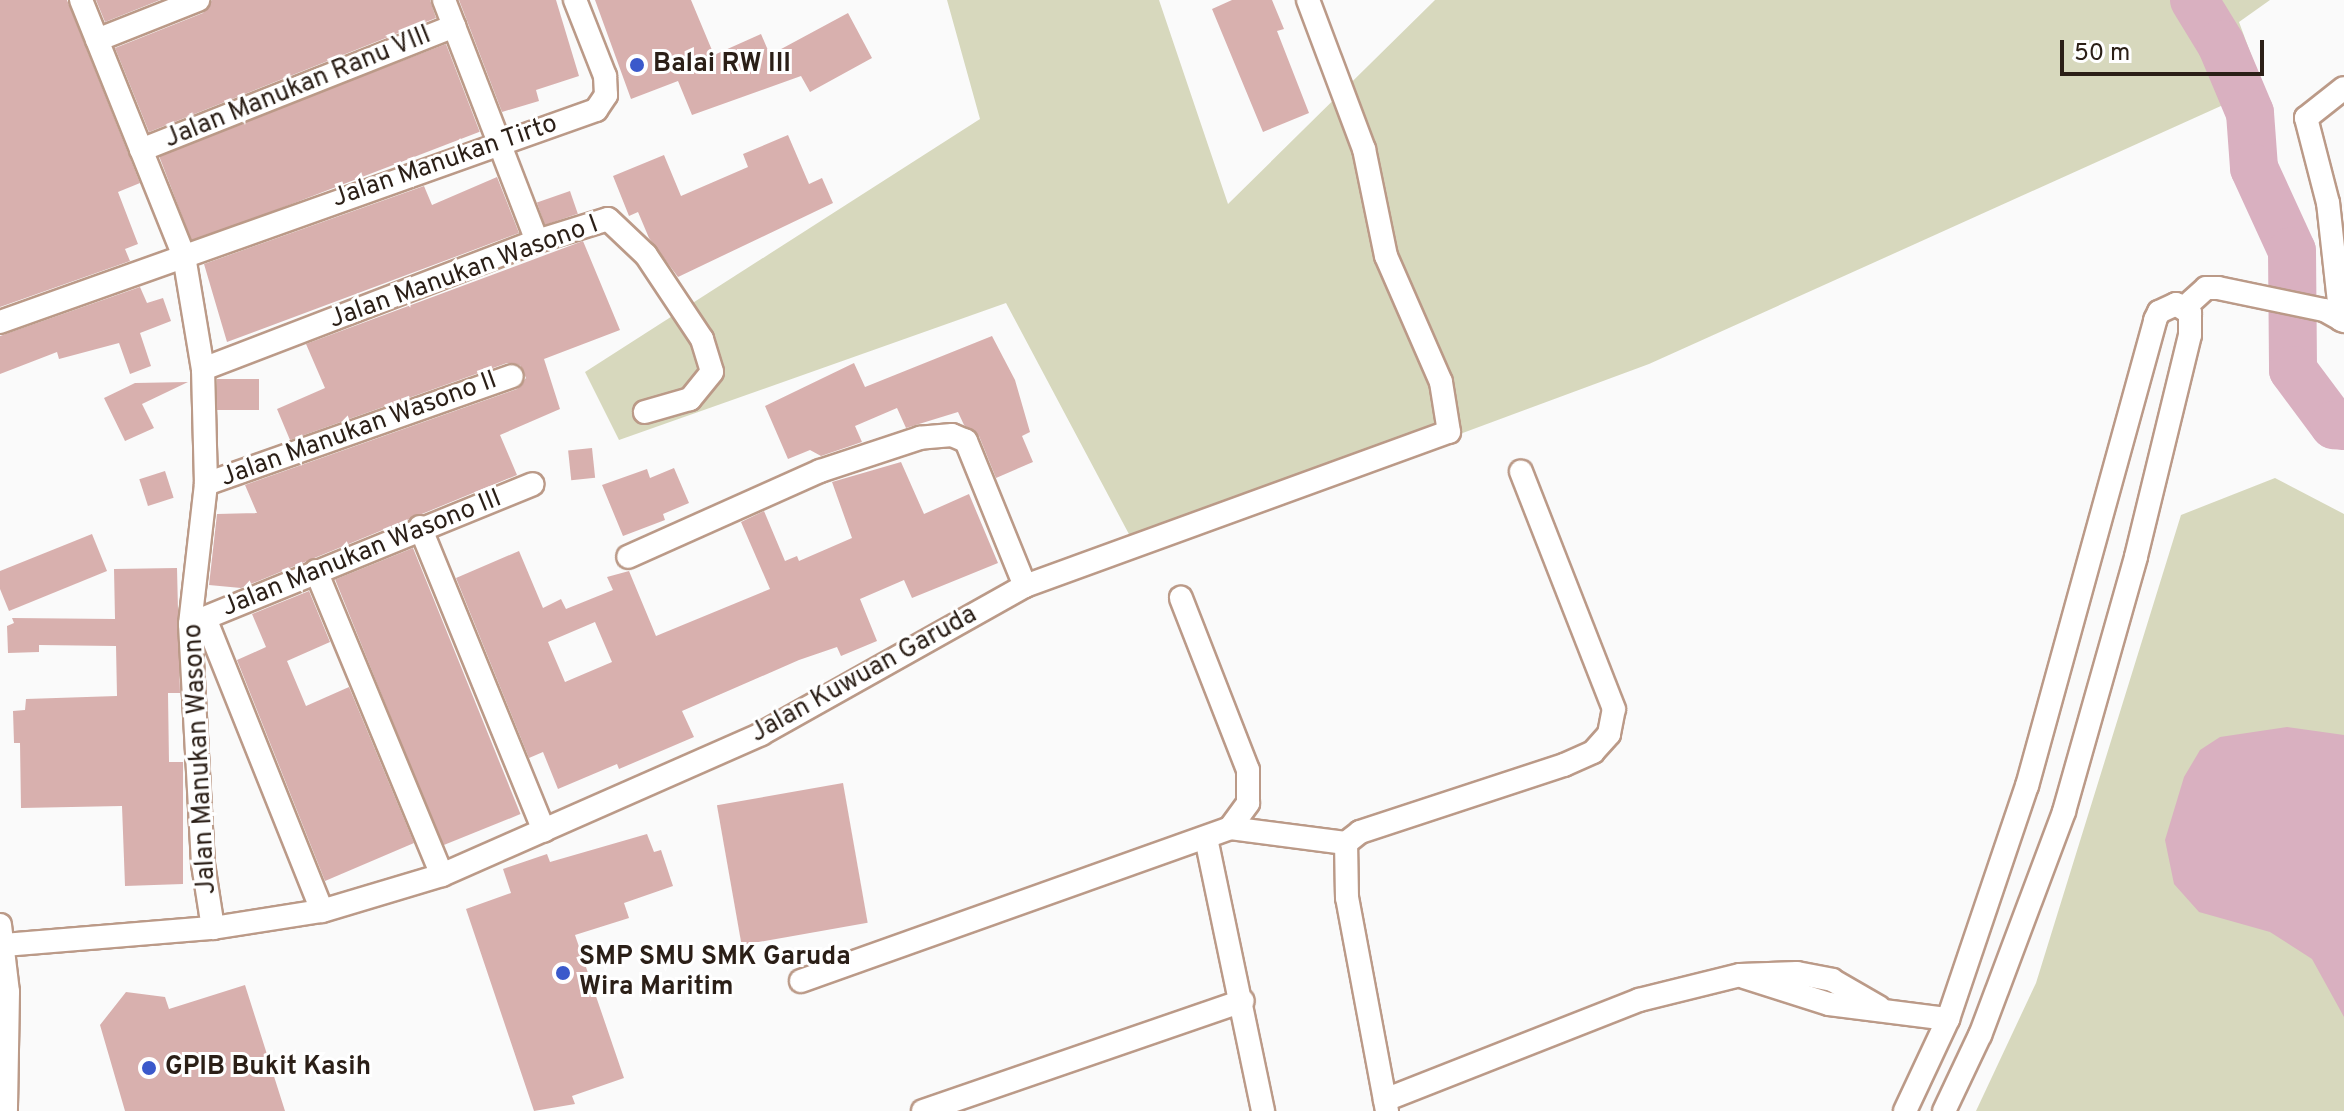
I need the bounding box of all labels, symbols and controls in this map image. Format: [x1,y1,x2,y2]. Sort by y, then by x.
street label: Jalan Manukan Ranu VIII [160,20,436,156]
scale bar [2064,24,2268,74]
text: 50 m [2074,39,2130,69]
place label: Balai RW III [653,49,791,81]
marker: Balai RW III [628,56,646,74]
street label: Jalan Manukan Tirto [328,109,562,215]
street label: Jalan Manukan Wasono I [325,210,603,336]
street label: Jalan Manukan Wasono II [216,365,502,495]
street label: Jalan Manukan Wasono III [217,483,507,625]
street label: Jalan Kuwuan Garuda [745,600,983,750]
street label: Jalan Manukan Wasono [178,623,224,895]
place label: SMP SMU SMK Garuda Wira Maritim [579,942,851,1004]
marker: SMP SMU SMK Garuda Wira Maritim [554,964,572,982]
place label: GPIB Bukit Kasih [165,1052,371,1084]
marker: GPIB Bukit Kasih [140,1059,158,1077]

